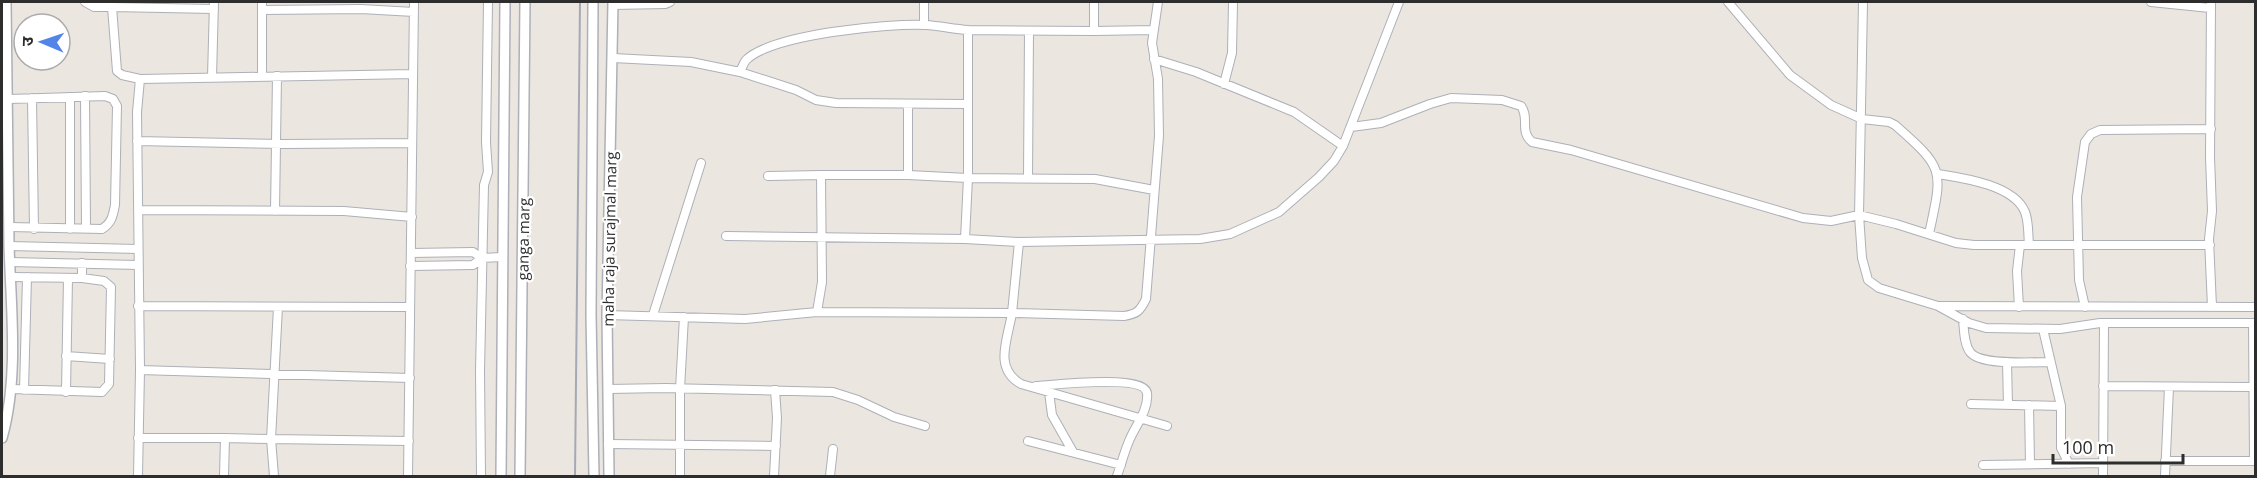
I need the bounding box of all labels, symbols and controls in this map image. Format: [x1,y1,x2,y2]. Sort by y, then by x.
north arrow [12,12,72,72]
text: उ [16,36,38,47]
street label: maha raja surajmal marg [597,151,621,327]
street label: ganga marg [512,198,534,280]
scale bar [2053,427,2184,465]
text: 100 m [2062,435,2114,459]

